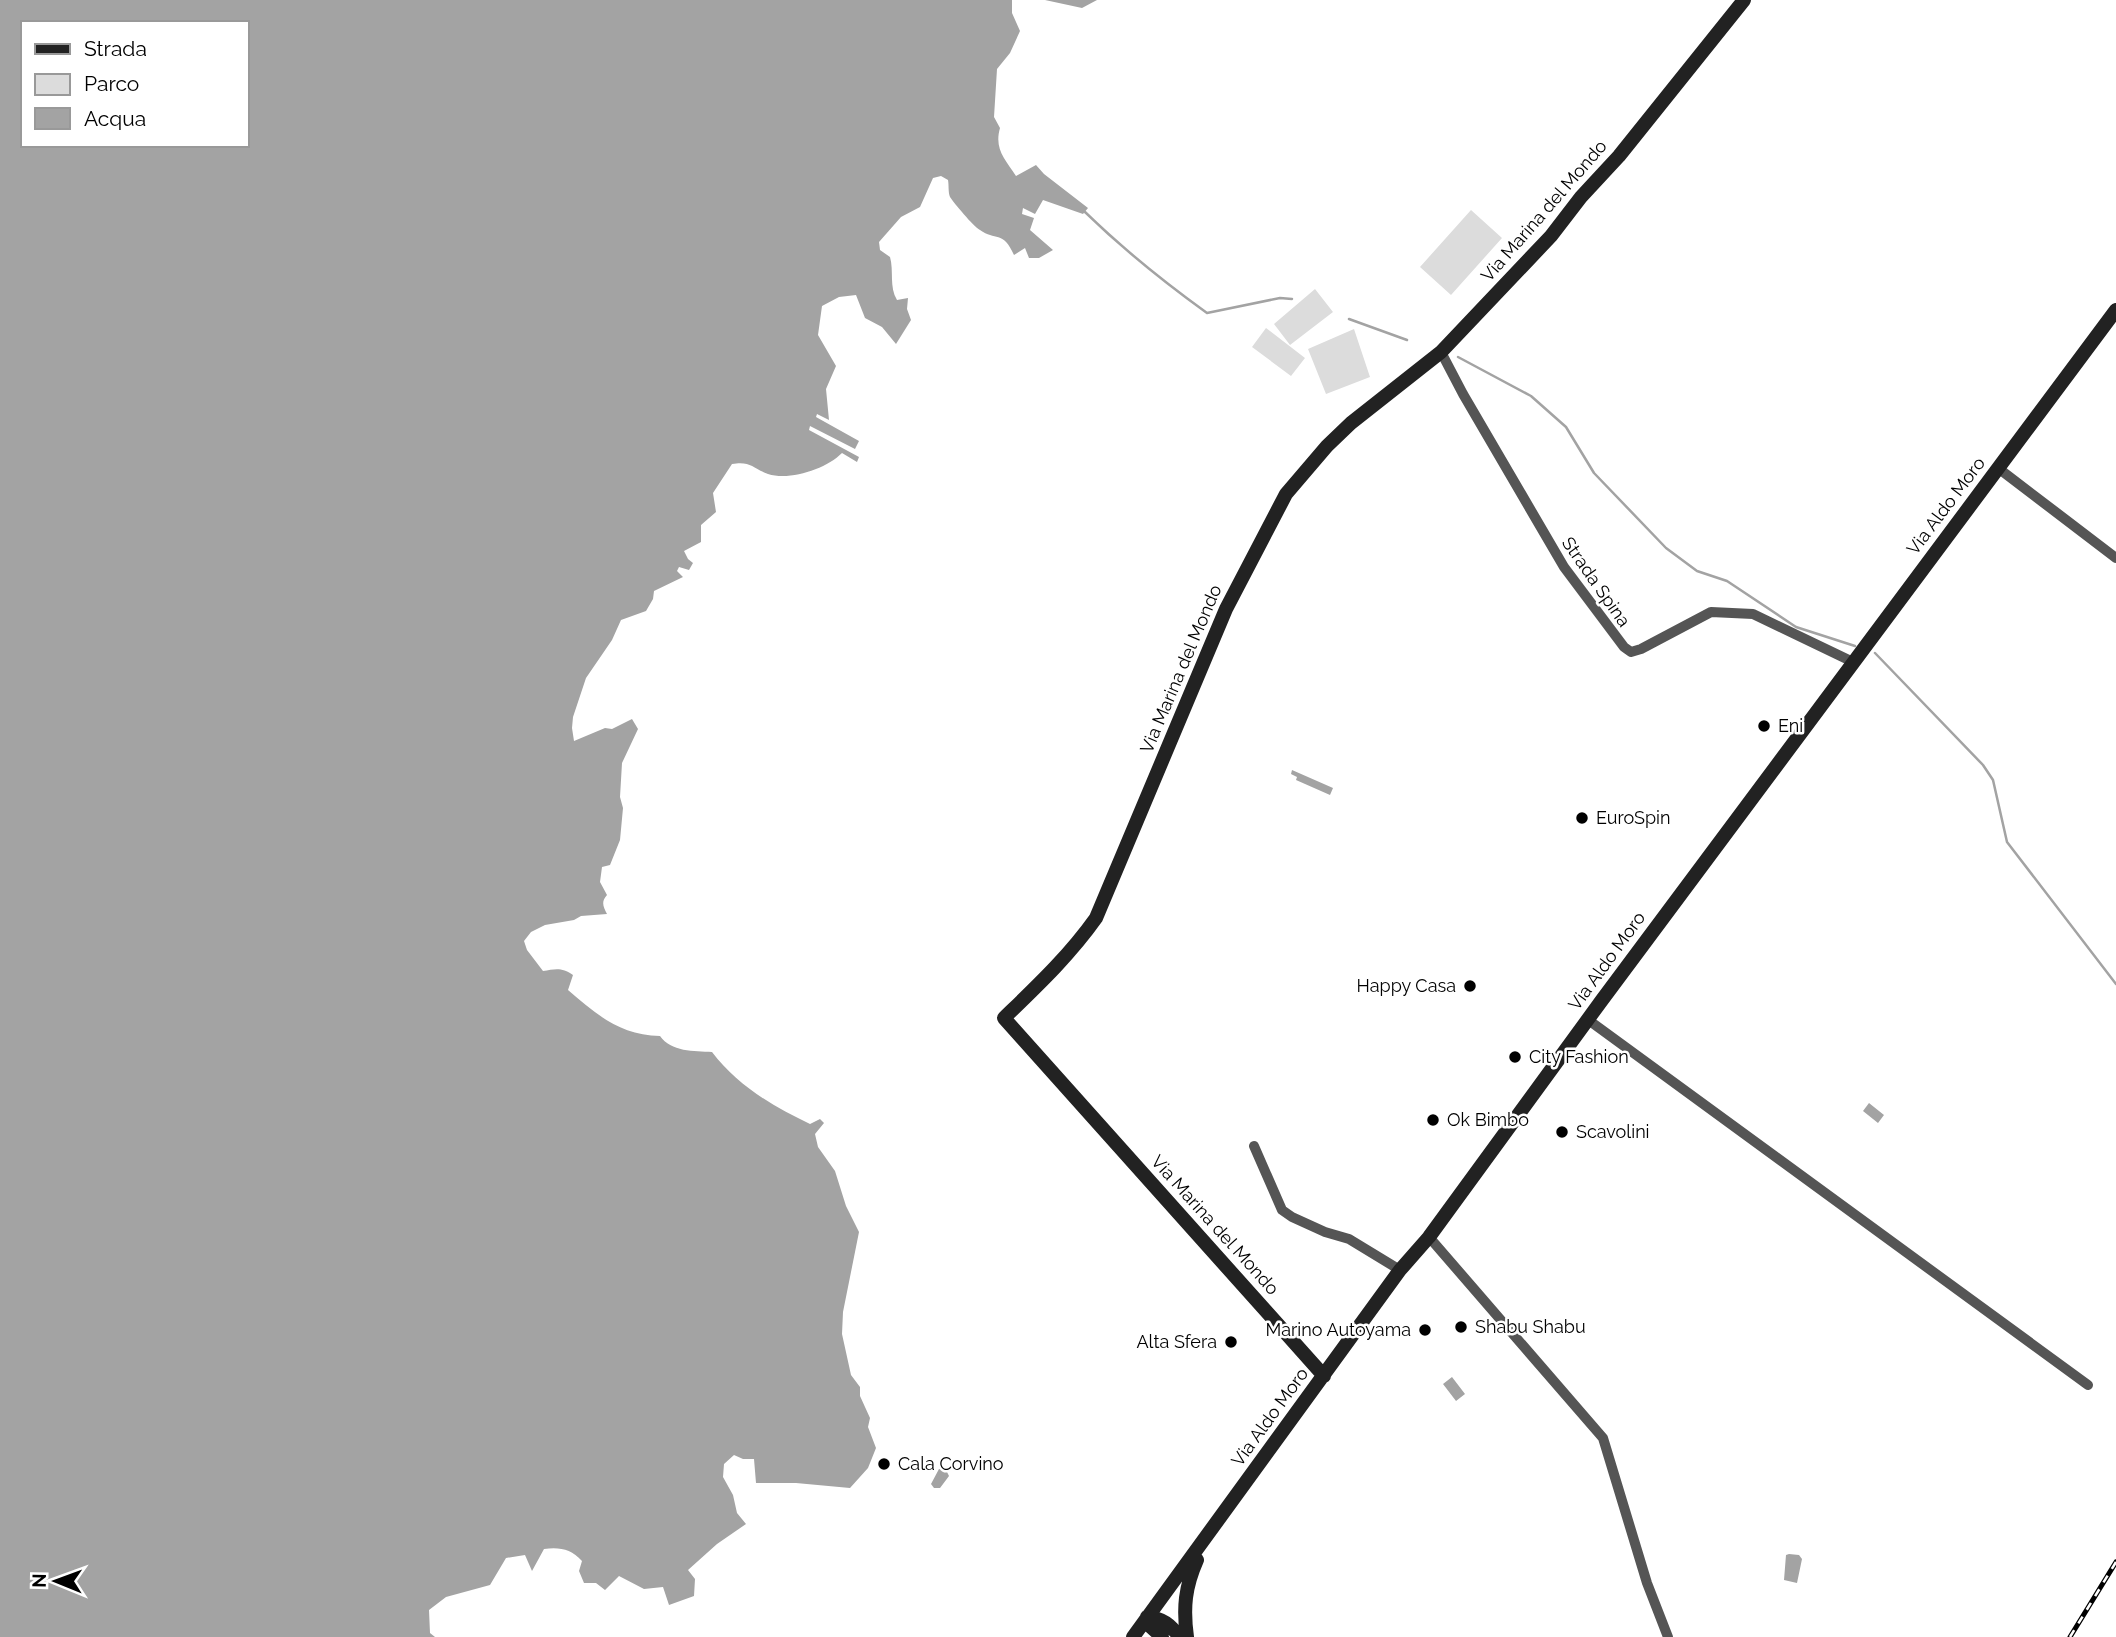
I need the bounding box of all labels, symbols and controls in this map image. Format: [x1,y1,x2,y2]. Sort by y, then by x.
legend [21,21,248,147]
text: Strada [84,36,147,61]
text: Parco [84,71,139,96]
text: Acqua [84,106,146,131]
street label: Via Marina del Mondo [1476,135,1611,286]
street label: Via Aldo Moro [1902,453,1989,559]
street label: Strada Spina [1558,533,1635,631]
street label: Via Marina del Mondo [1136,581,1226,756]
place label: Eni [1778,715,1803,736]
marker: Eni [1756,718,1772,734]
place label: EuroSpin [1596,807,1671,828]
marker: EuroSpin [1574,810,1590,826]
street label: Via Aldo Moro [1564,907,1650,1014]
place label: Happy Casa [1357,975,1456,996]
marker: Happy Casa [1462,978,1478,994]
place label: City Fashion [1529,1046,1629,1067]
marker: City Fashion [1507,1049,1523,1065]
place label: Ok Bimbo [1447,1109,1529,1130]
marker: Ok Bimbo [1425,1112,1441,1128]
place label: Scavolini [1576,1121,1650,1142]
marker: Scavolini [1554,1124,1570,1140]
street label: Via Marina del Mondo [1147,1151,1284,1299]
place label: Shabu Shabu [1475,1316,1586,1337]
place label: Marino Autoyama [1265,1319,1411,1340]
marker: Shabu Shabu [1453,1319,1469,1335]
marker: Marino Autoyama [1417,1322,1433,1338]
place label: Alta Sfera [1136,1331,1217,1352]
marker: Alta Sfera [1223,1334,1239,1350]
street label: Via Aldo Moro [1227,1363,1313,1470]
place label: Cala Corvino [898,1453,1004,1474]
marker: Cala Corvino [876,1456,892,1472]
north arrow [21,1546,91,1616]
text: N [28,1573,50,1588]

